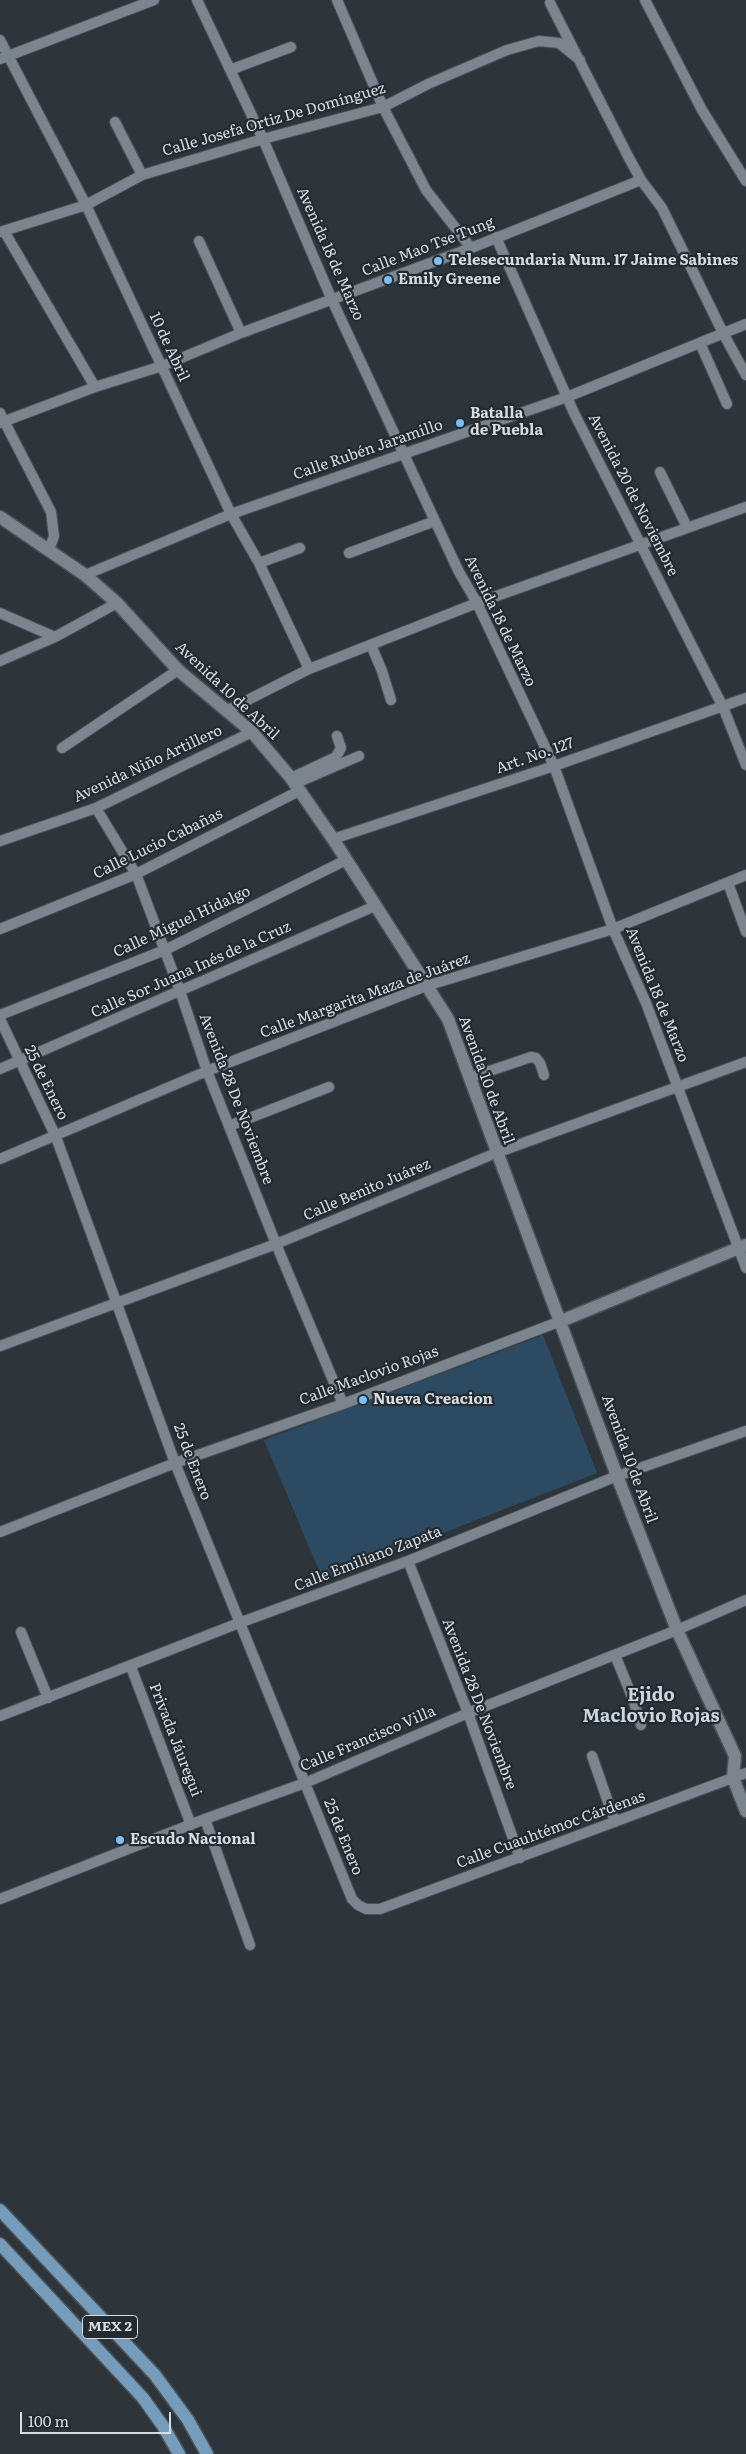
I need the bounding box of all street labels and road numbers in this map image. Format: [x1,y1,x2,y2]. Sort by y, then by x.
street label: Calle Josefa Ortiz De Domínguez [160,79,388,161]
street label: Avenida 18 de Marzo [292,185,368,323]
street label: Calle Mao Tse Tung [359,213,497,281]
street label: 10 de Abril [145,309,193,385]
street label: Avenida 20 de Noviembre [584,411,682,579]
street label: Calle Rubén Jaramillo [291,416,445,484]
street label: Avenida 18 de Marzo [460,552,540,690]
street label: Avenida 10 de Abril [171,638,283,744]
street label: Avenida Niño Artillero [71,722,225,806]
street label: Art. No. 127 [494,734,576,778]
street label: Calle Lucio Cabañas [90,805,226,883]
street label: Calle Miguel Hidalgo [111,882,253,962]
street label: Calle Sor Juana Inés de la Cruz [88,918,294,1022]
street label: Avenida 18 de Marzo [622,925,692,1065]
street label: Calle Margarita Maza de Juárez [258,950,472,1042]
street label: Avenida 28 De Noviembre [195,1011,277,1187]
street label: Avenida 10 de Abril [454,1013,518,1147]
street label: 25 de Enero [20,1043,72,1123]
street label: Calle Benito Juárez [301,1155,433,1225]
street label: Calle Maclovio Rojas [297,1342,441,1410]
street label: Avenida 10 de Abril [597,1392,661,1526]
street label: 25 de Enero [169,1421,215,1503]
street label: Calle Emiliano Zapata [292,1523,444,1595]
street label: Avenida 28 De Noviembre [438,1616,520,1792]
street label: Privada Jáuregui [145,1681,205,1799]
street label: Calle Francisco Villa [298,1702,438,1776]
street label: Calle Cuauhtémoc Cárdenas [454,1787,648,1873]
street label: 25 de Enero [320,1796,366,1878]
road number: MEX 2 [82,2316,138,2338]

